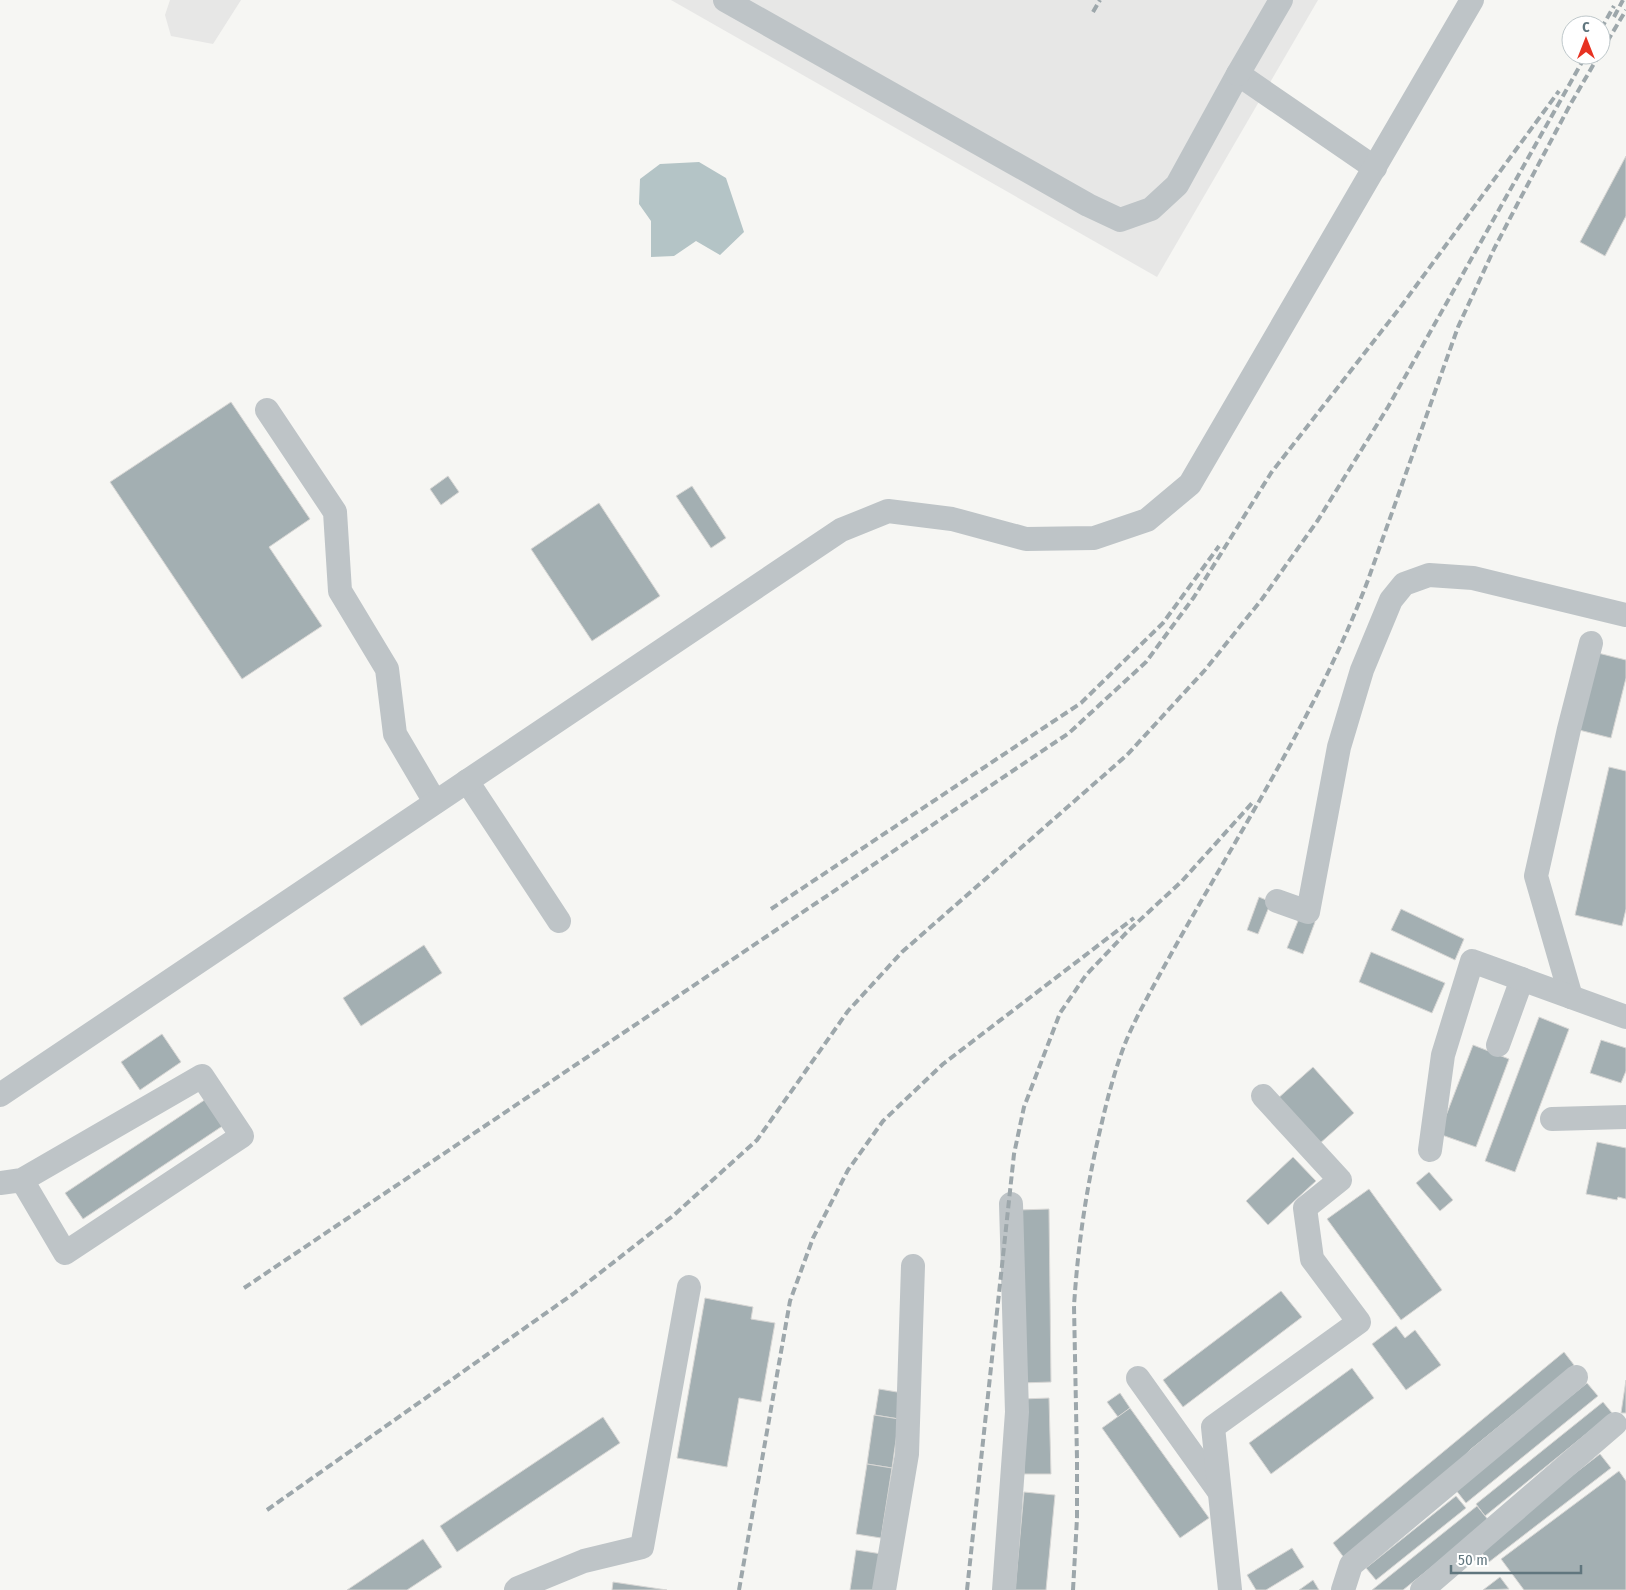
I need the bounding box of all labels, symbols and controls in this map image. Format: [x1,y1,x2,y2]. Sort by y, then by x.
north arrow [1561,15,1611,65]
text: С [1582,19,1590,36]
scale bar [1451,1542,1581,1574]
text: 50 m [1458,1551,1488,1569]

